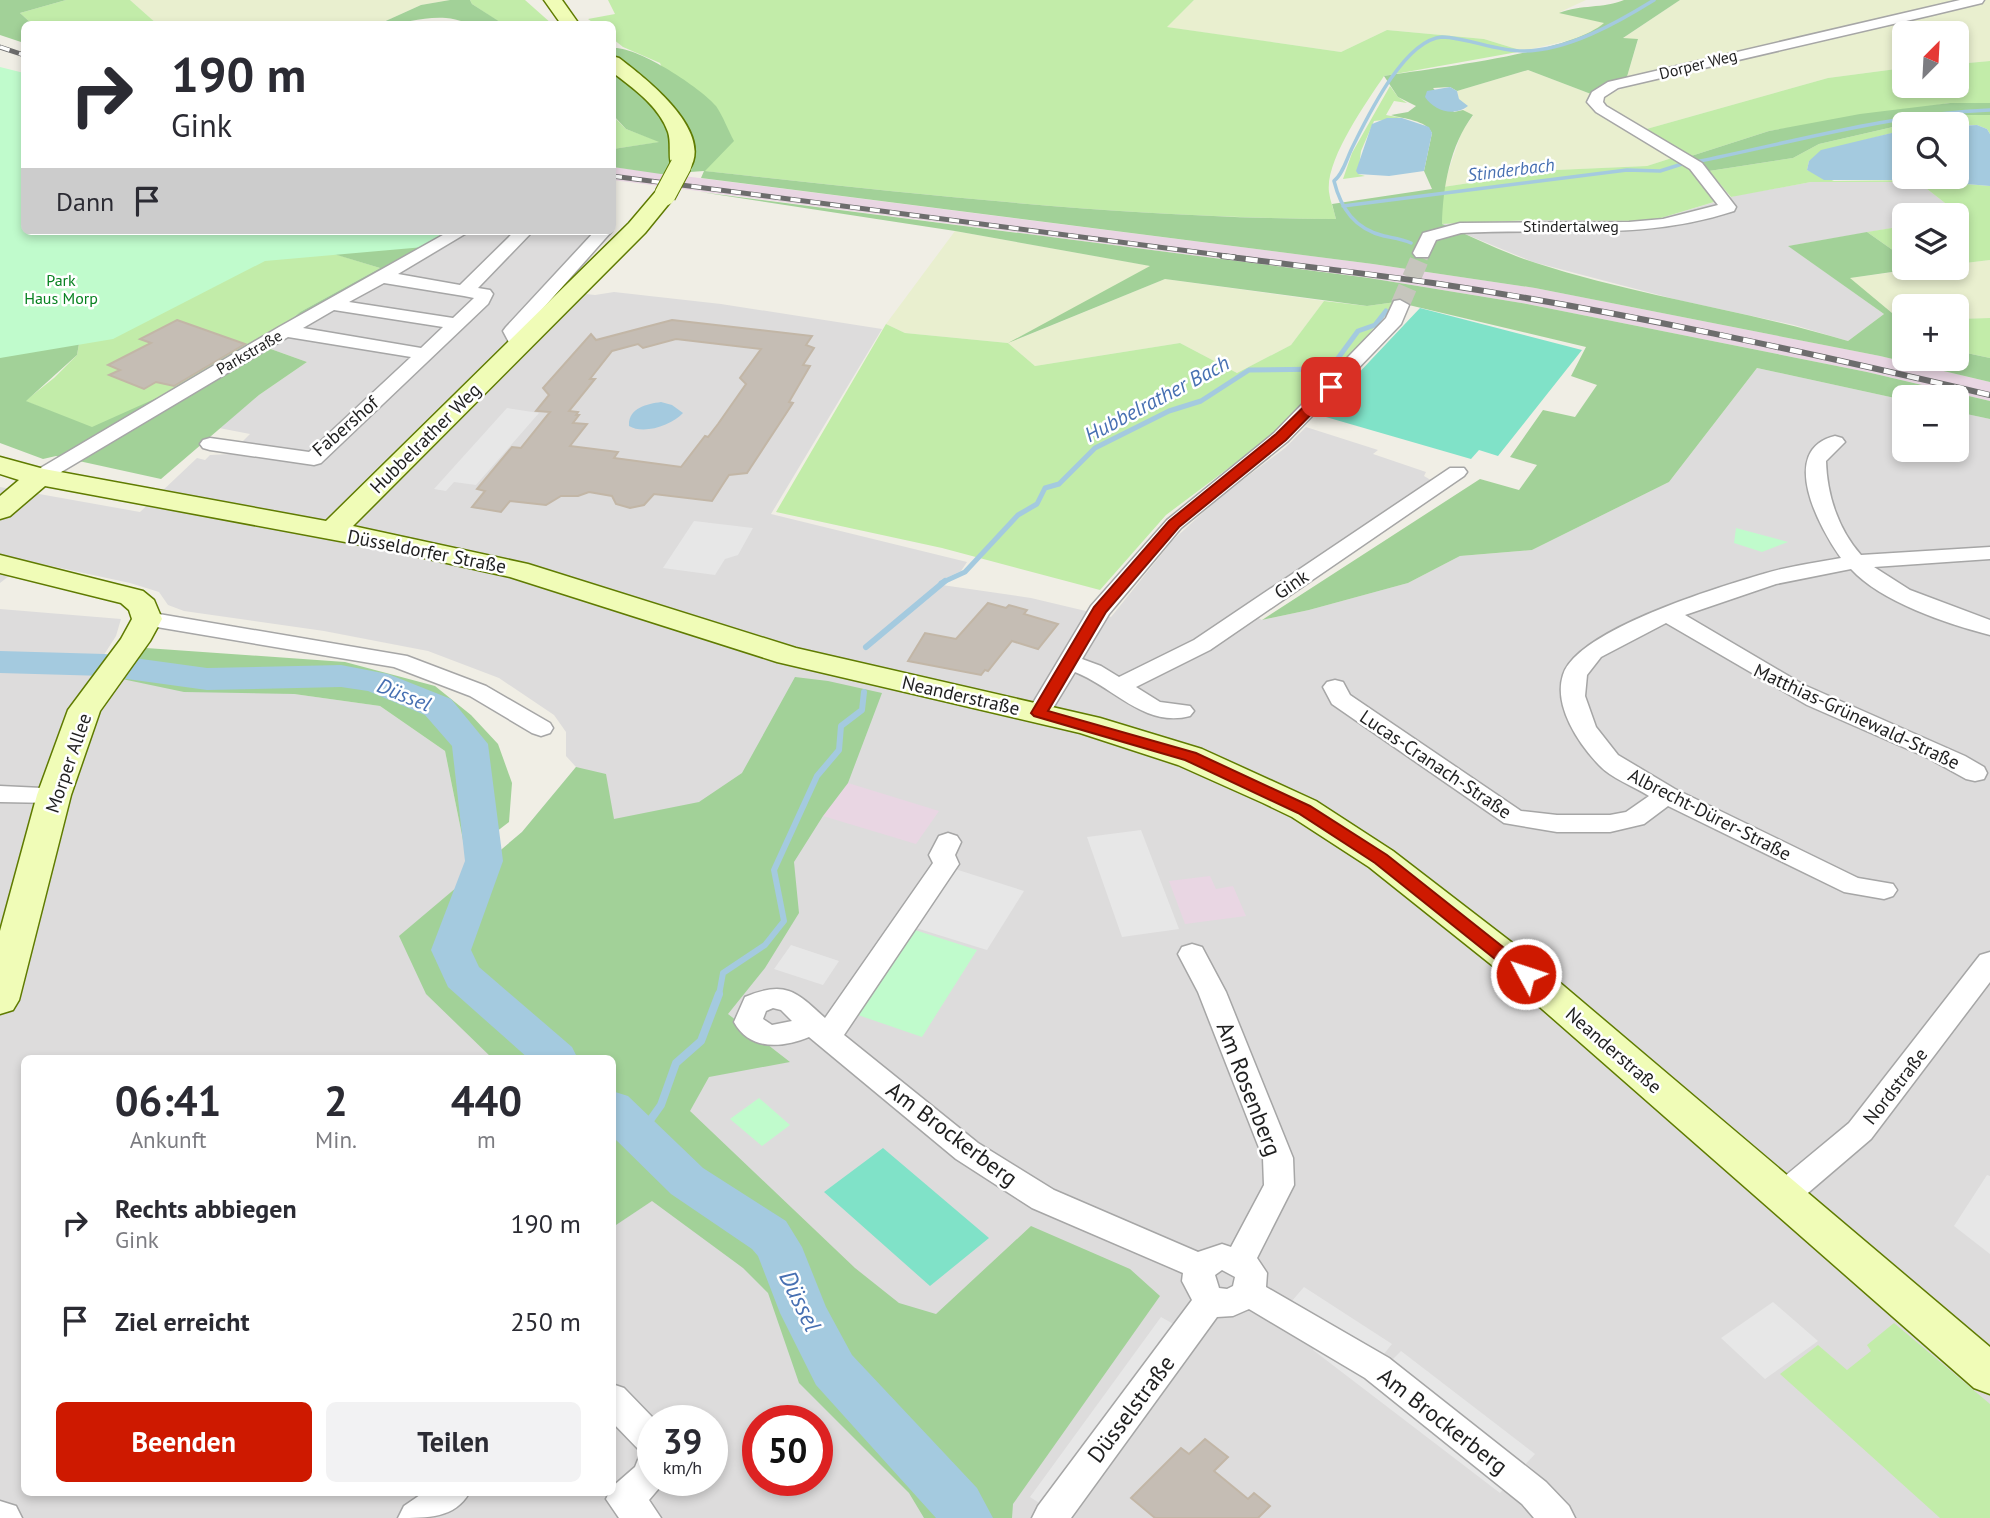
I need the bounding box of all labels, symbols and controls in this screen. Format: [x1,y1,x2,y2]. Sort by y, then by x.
north arrow [1892,21,1969,98]
map controls [1892,21,1969,462]
text: 190 m [171,42,306,106]
street label: Dorper Weg [1657,45,1739,83]
icon: right [56,49,147,140]
text: Gink [171,104,232,146]
button: search [1892,112,1969,189]
water label: Stinderbach [1466,153,1556,186]
icon: arrive [128,182,166,220]
text: Dann [56,185,114,218]
button: layers [1892,203,1969,280]
street label: Stindertalweg [1523,216,1619,236]
park label: Park Haus Morp [24,270,98,308]
button: + [1892,294,1969,371]
street label: Parkstraße [213,325,285,379]
water label: Hubbelrather Bach [1080,349,1234,448]
pin [1301,357,1361,417]
icon: arrive [1312,368,1350,406]
street label: Hubbelrather Weg [365,378,485,498]
button: − [1892,385,1969,462]
street label: Fabershof [307,390,384,461]
street label: Düsseldorfer Straße [346,524,508,578]
street label: Gink [1269,564,1313,604]
street label: Matthias-Grünewald-Straße [1750,658,1964,774]
street label: Neanderstraße [900,670,1022,720]
water label: Düssel [373,672,435,718]
street label: Lucas-Cranach-Straße [1356,704,1516,824]
street label: Morper Allee [40,710,96,816]
street label: Albrecht-Dürer-Straße [1624,762,1796,866]
position arrow [1489,937,1563,1011]
street label: Neanderstraße [1561,1002,1667,1098]
street label: Am Rosenberg [1211,1018,1288,1160]
street label: Nordstraße [1858,1043,1932,1129]
text: 06:41 [115,1073,221,1128]
text: 2 [324,1073,348,1128]
text: 440 [451,1073,522,1128]
street label: Am Brockerberg [881,1075,1024,1192]
text: Ankunft [130,1125,206,1154]
text: Min. [315,1125,357,1154]
text: m [477,1125,496,1154]
text: Rechts abbiegen [115,1192,297,1225]
icon: right [56,1204,94,1242]
text: 190 m [510,1207,581,1240]
text: Gink [115,1225,159,1254]
water label: Düssel [773,1265,829,1337]
icon: arrive [56,1302,94,1340]
text: Ziel erreicht [115,1305,250,1338]
text: 250 m [510,1305,581,1338]
street label: Düsselstraße [1081,1349,1180,1468]
street label: Am Brockerberg [1373,1361,1514,1480]
button: Beenden [56,1402,312,1482]
button: Teilen [326,1402,581,1482]
speed limit sign: 50 [742,1405,833,1496]
text: 39 [663,1418,702,1464]
text: km/h [663,1456,702,1479]

